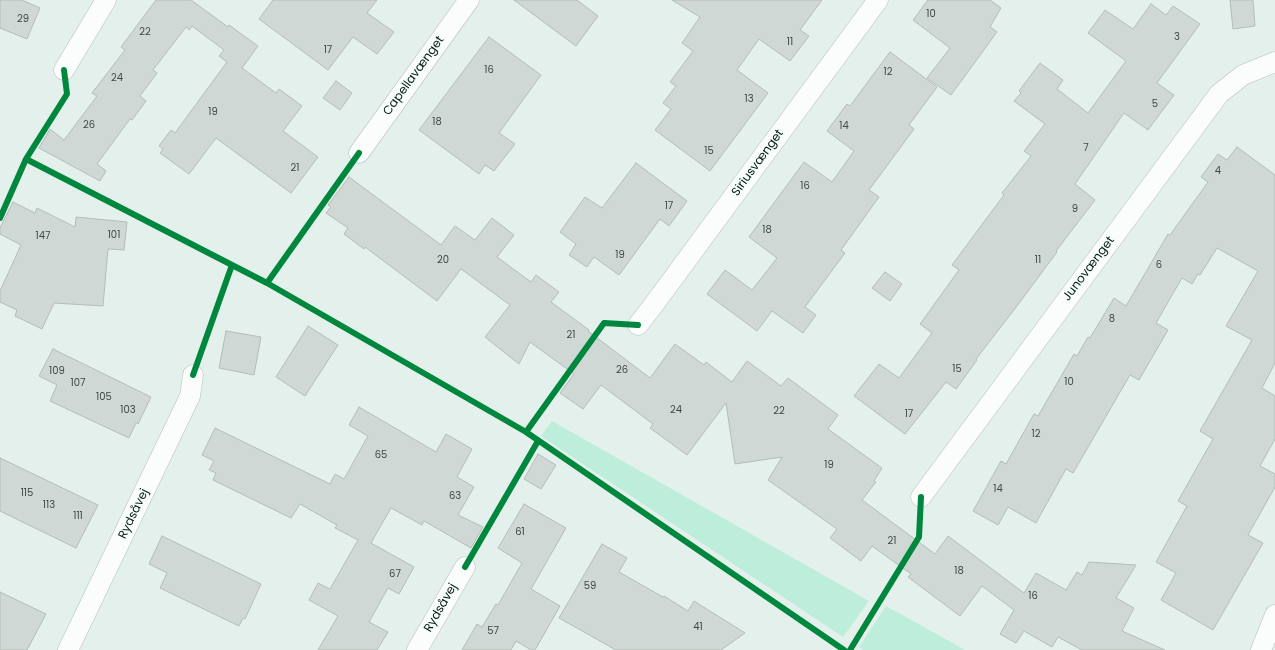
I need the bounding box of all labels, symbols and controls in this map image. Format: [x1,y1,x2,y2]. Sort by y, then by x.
house number: 10 [926,8,936,20]
house number: 29 [17,13,29,25]
house number: 22 [139,26,151,38]
house number: 3 [1174,31,1180,43]
street label: Capellavænget [380,34,448,118]
house number: 11 [787,36,793,48]
house number: 17 [324,44,332,56]
house number: 16 [484,64,494,76]
house number: 12 [884,66,892,78]
house number: 24 [111,72,123,84]
house number: 13 [744,93,754,105]
house number: 5 [1152,98,1158,110]
house number: 19 [208,106,218,118]
house number: 18 [432,116,442,128]
house number: 26 [83,119,95,131]
house number: 14 [839,120,849,132]
street label: Siriusvænget [729,127,787,199]
house number: 7 [1083,142,1089,154]
house number: 15 [704,145,714,157]
house number: 21 [291,162,299,174]
house number: 4 [1215,165,1221,177]
house number: 16 [800,180,810,192]
house number: 17 [665,200,673,212]
house number: 9 [1072,203,1078,215]
house number: 18 [762,224,772,236]
house number: 101 [108,229,120,241]
house number: 147 [36,230,50,242]
street label: Junovænget [1060,234,1118,304]
house number: 19 [615,249,625,261]
house number: 20 [437,254,449,266]
house number: 11 [1035,254,1041,266]
house number: 6 [1156,259,1162,271]
house number: 8 [1109,313,1115,325]
house number: 21 [567,329,575,341]
house number: 15 [952,363,962,375]
house number: 26 [616,364,628,376]
house number: 109 [49,365,65,377]
house number: 10 [1064,376,1074,388]
house number: 107 [71,377,85,389]
house number: 105 [96,391,112,403]
house number: 103 [120,404,136,416]
house number: 24 [670,404,682,416]
house number: 22 [773,405,785,417]
house number: 17 [905,408,913,420]
house number: 12 [1032,428,1040,440]
house number: 65 [375,449,387,461]
house number: 19 [824,459,834,471]
house number: 14 [993,483,1003,495]
house number: 115 [21,487,33,499]
street label: Rydsåvej [116,487,152,541]
house number: 63 [449,490,461,502]
house number: 113 [43,499,55,511]
house number: 111 [73,510,83,522]
house number: 61 [515,526,525,538]
house number: 21 [888,535,896,547]
house number: 18 [954,565,964,577]
house number: 67 [389,568,401,580]
house number: 59 [584,580,596,592]
street label: Rydsåvej [421,581,461,635]
house number: 16 [1028,590,1038,602]
house number: 41 [693,621,703,633]
house number: 57 [487,625,499,637]

